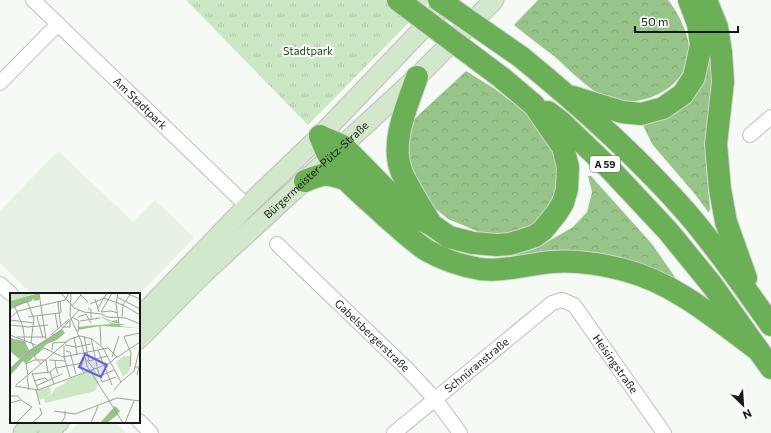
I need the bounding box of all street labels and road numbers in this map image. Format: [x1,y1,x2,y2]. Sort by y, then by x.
street label: Am Stadtpark [111,74,170,132]
street label: Bürgermeister-Pütz-Straße [261,118,371,221]
road number: A 59 [590,156,620,172]
street label: Gabelsbergerstraße [332,296,413,374]
street label: Heisingstraße [591,332,641,396]
street label: Schnüranstraße [442,334,511,395]

